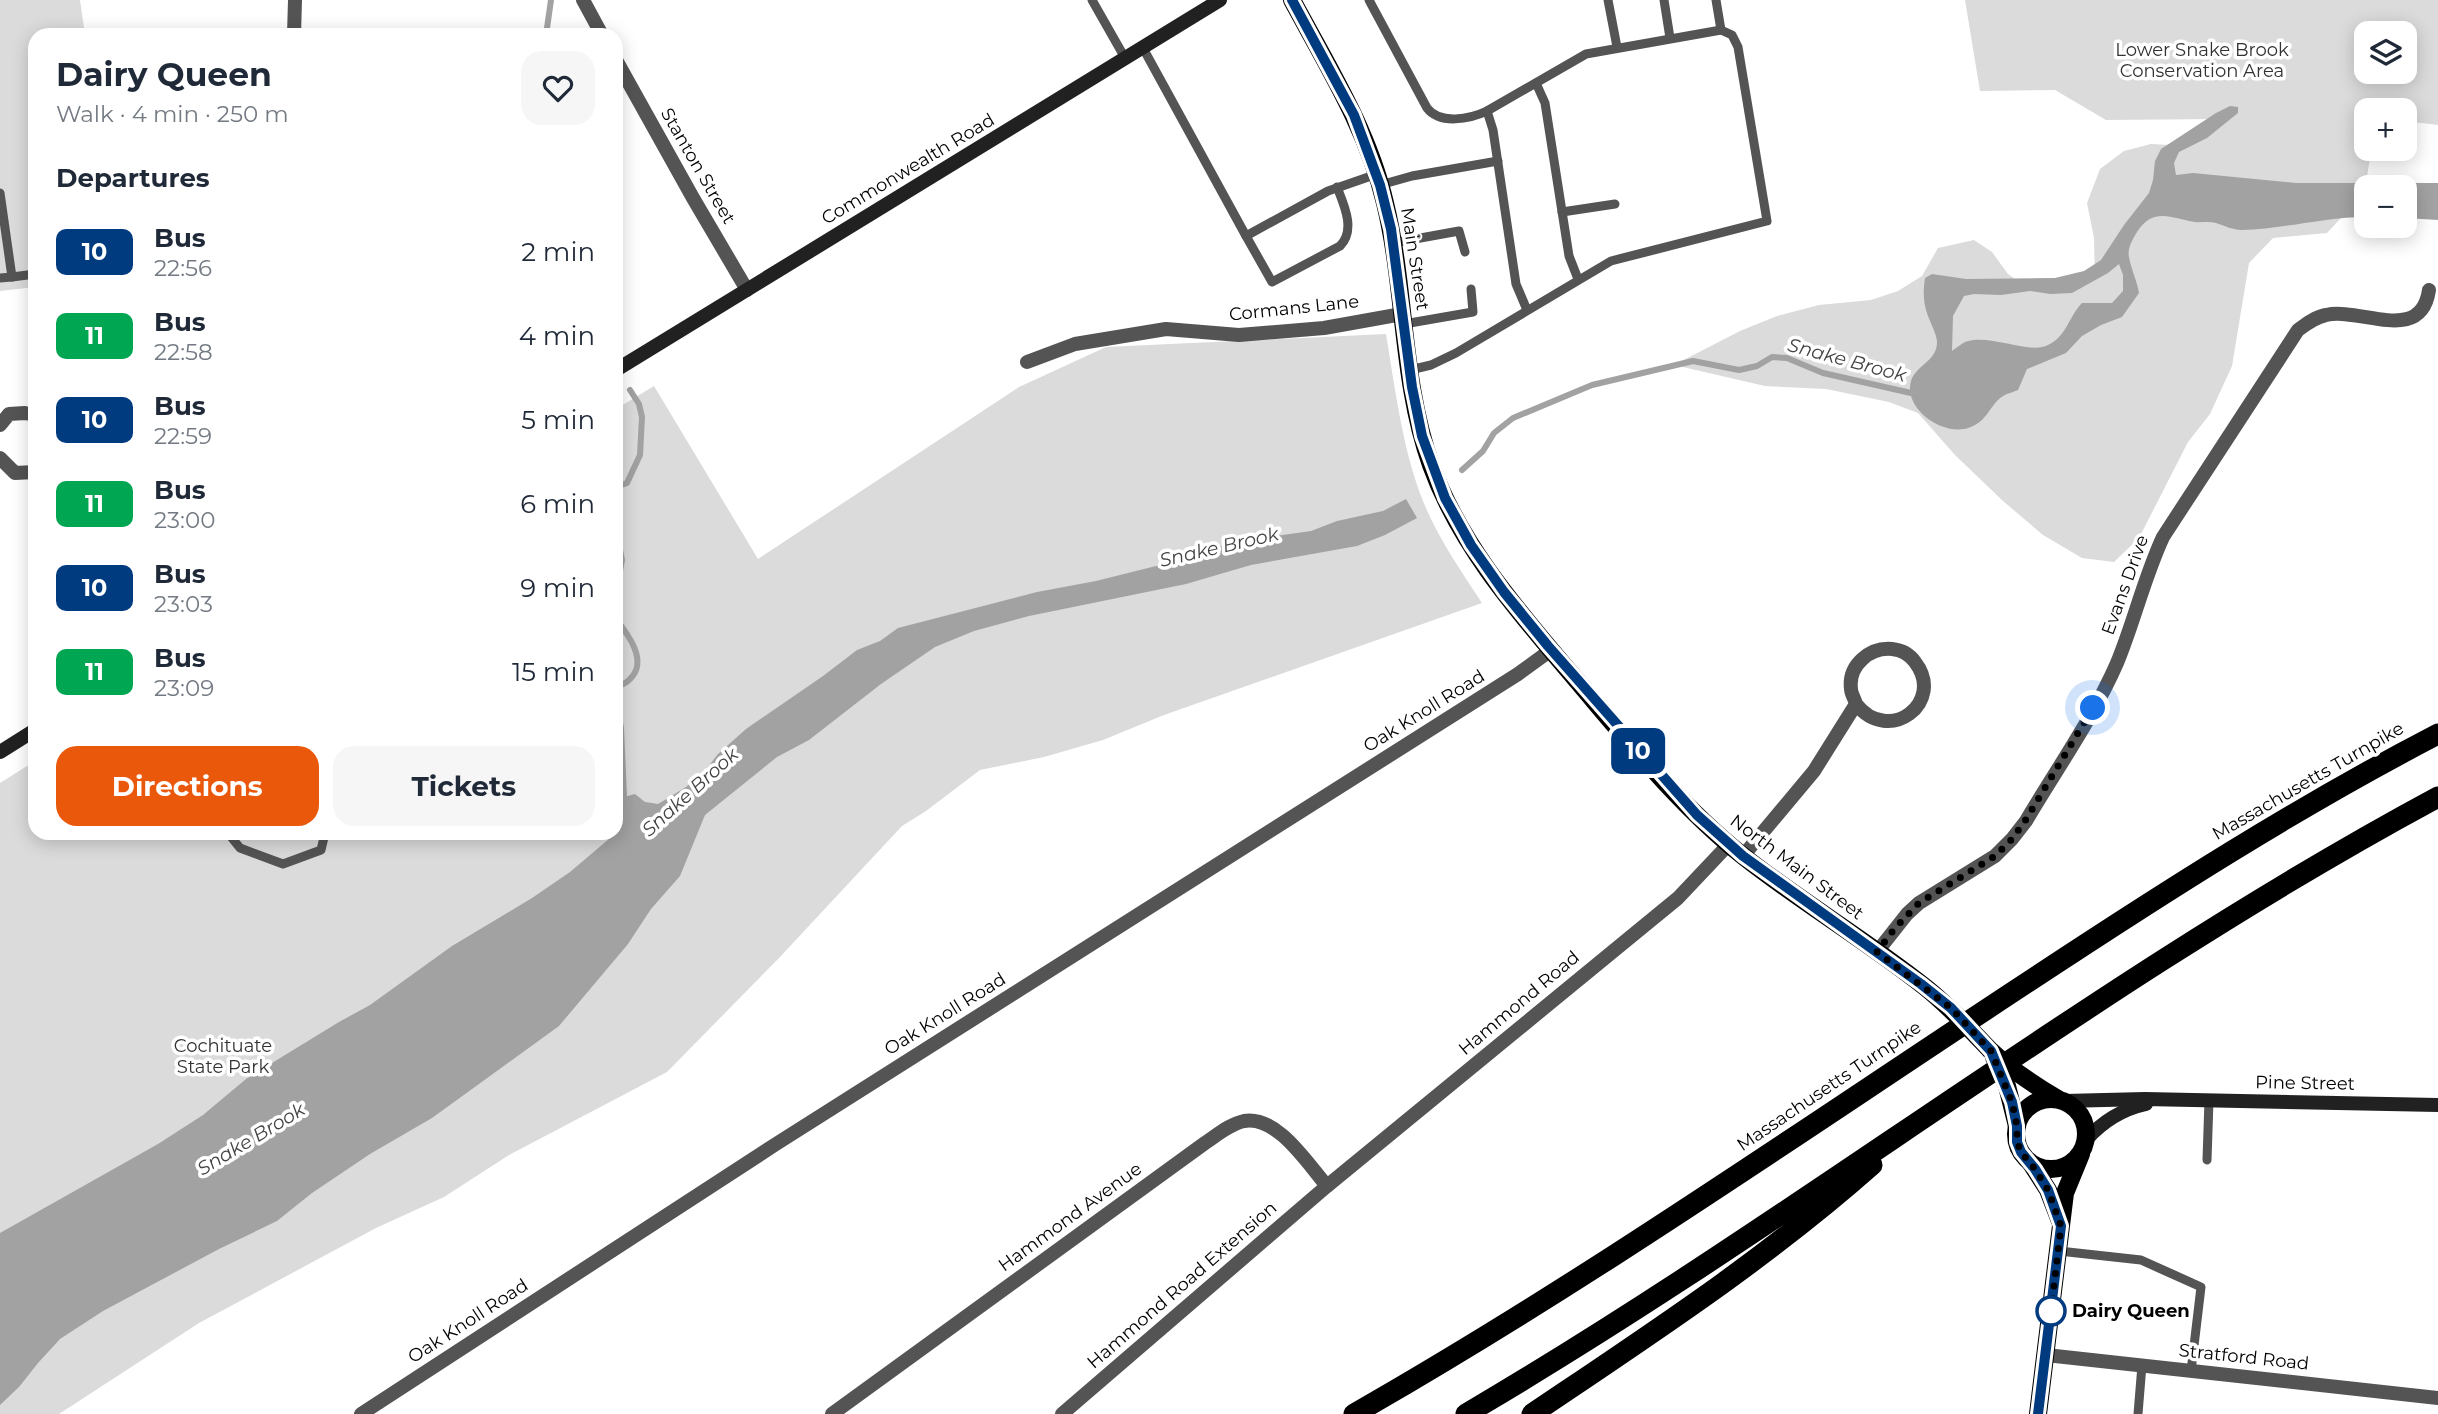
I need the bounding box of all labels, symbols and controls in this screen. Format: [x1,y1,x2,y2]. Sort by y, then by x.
map controls [2354,21,2417,238]
button: layers [2354,21,2417,84]
park label: Lower Snake Brook Conservation Area [2115,39,2289,82]
button: heart [521,51,595,125]
text: Dairy Queen [56,54,272,94]
button: + [2354,98,2417,161]
text: Walk · 4 min · 250 m [56,100,289,128]
street label: Stanton Street [656,104,740,228]
street label: Commonwealth Road [818,109,998,229]
text: Departures [56,162,210,194]
button: − [2354,175,2417,238]
street label: Main Street [1396,206,1434,312]
text: Bus [154,222,206,254]
text: 2 min [521,236,595,268]
text: 10 [82,237,107,266]
text: 22:56 [154,254,212,282]
street label: Cormans Lane [1228,290,1360,326]
text: Bus [154,306,206,338]
text: 4 min [519,320,595,352]
text: 11 [85,321,104,350]
water label: Snake Brook [1785,333,1909,387]
text: 22:58 [154,338,213,366]
text: Bus [154,390,206,422]
text: 5 min [521,404,595,436]
text: 10 [82,405,107,434]
text: 22:59 [154,422,212,450]
text: Bus [154,474,206,506]
text: 6 min [520,488,595,520]
text: 11 [85,489,104,518]
text: 23:00 [154,506,215,534]
water label: Snake Brook [1157,522,1282,572]
street label: Evans Drive [2097,532,2153,638]
text: Bus [154,558,206,590]
text: 9 min [520,572,595,604]
text: 10 [82,573,107,602]
text: 23:03 [154,590,213,618]
text: Bus [154,642,206,674]
text: 15 min [512,656,595,688]
text: 11 [85,657,104,686]
street label: Oak Knoll Road [1359,665,1489,757]
text: 23:09 [154,674,214,702]
your location [2075,690,2110,725]
street label: Massachusetts Turnpike [2208,717,2408,845]
line badge: 10 [1606,728,1670,774]
text: 10 [1625,736,1651,765]
water label: Snake Brook [637,742,743,841]
button: Directions [56,746,319,826]
button: Tickets [333,746,595,826]
street label: North Main Street [1726,810,1868,924]
street label: Hammond Road [1454,946,1584,1060]
street label: Oak Knoll Road [880,968,1010,1060]
street label: Massachusetts Turnpike [1733,1016,1925,1156]
park label: Cochituate State Park [174,1035,272,1078]
street label: Pine Street [2255,1071,2355,1095]
water label: Snake Brook [193,1097,310,1180]
street label: Hammond Avenue [994,1158,1146,1276]
street label: Hammond Road Extension [1083,1197,1281,1373]
street label: Oak Knoll Road [404,1274,532,1368]
marker: Dairy Queen [2036,1296,2066,1326]
place label: Dairy Queen [2072,1300,2190,1322]
street label: Stratford Road [2178,1339,2310,1375]

